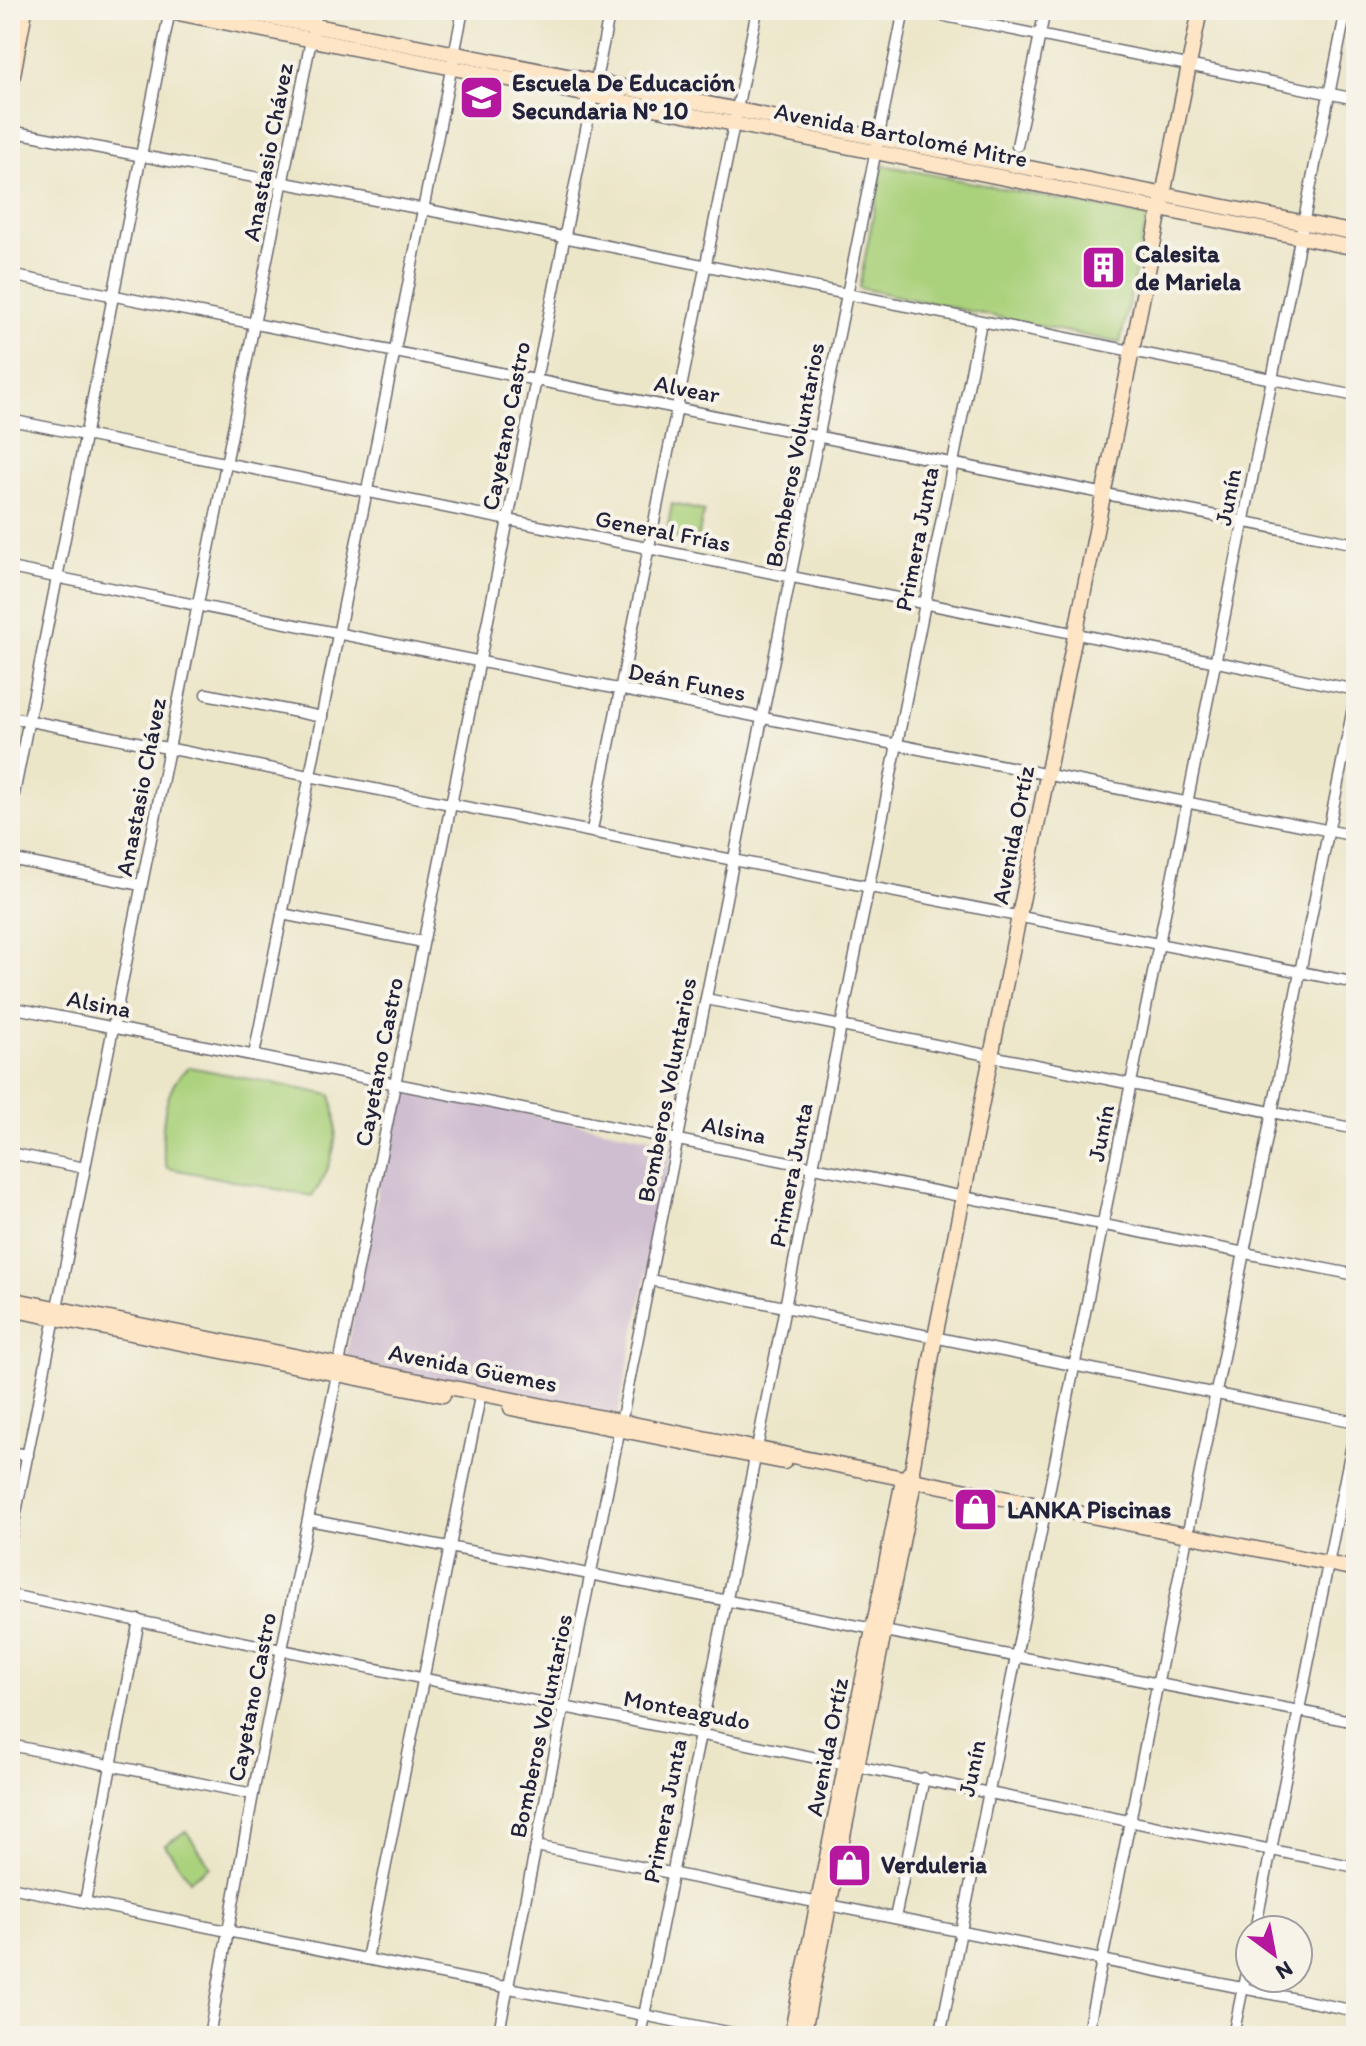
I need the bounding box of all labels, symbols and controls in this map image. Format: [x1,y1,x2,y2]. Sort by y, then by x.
street label: Anastasio Chávez [236,60,299,244]
place label: Escuela De Educación Secundaria Nº 10 [512,68,736,125]
school or university icon: Escuela De Educación Secundaria Nº 10 [457,73,505,121]
street label: Avenida Bartolomé Mitre [772,96,1030,173]
place label: Calesita de Mariela [1135,239,1241,296]
building icon: Calesita de Mariela [1080,244,1128,292]
street label: Cayetano Castro [475,339,536,513]
street label: Bomberos Voluntarios [758,340,831,570]
street label: Alvear [652,368,723,409]
street label: Primera Junta [888,464,945,614]
street label: Junín [1208,466,1247,528]
street label: General Frías [593,503,733,558]
street label: Deán Funes [626,656,748,707]
street label: Anastasio Chávez [109,695,172,879]
street label: Avenida Ortíz [985,763,1040,907]
street label: Cayetano Castro [348,975,409,1149]
street label: Bomberos Voluntarios [630,975,703,1205]
street label: Alsina [65,983,134,1024]
street label: Primera Junta [762,1100,819,1250]
street label: Junín [1081,1102,1120,1164]
street label: Alsina [700,1109,769,1150]
street label: Avenida Güemes [386,1337,560,1398]
shop icon: LANKA Piscinas [952,1486,1000,1534]
place label: LANKA Piscinas [1007,1495,1171,1524]
street label: Cayetano Castro [221,1610,282,1784]
street label: Bomberos Voluntarios [503,1611,578,1841]
street label: Avenida Ortíz [799,1675,854,1819]
street label: Monteagudo [621,1683,753,1736]
street label: Primera Junta [636,1736,693,1886]
street label: Junín [951,1737,992,1799]
shop icon: Verduleria [826,1841,874,1889]
place label: Verduleria [881,1850,987,1879]
north arrow [1234,1914,1314,1994]
text: N [1271,1955,1298,1986]

